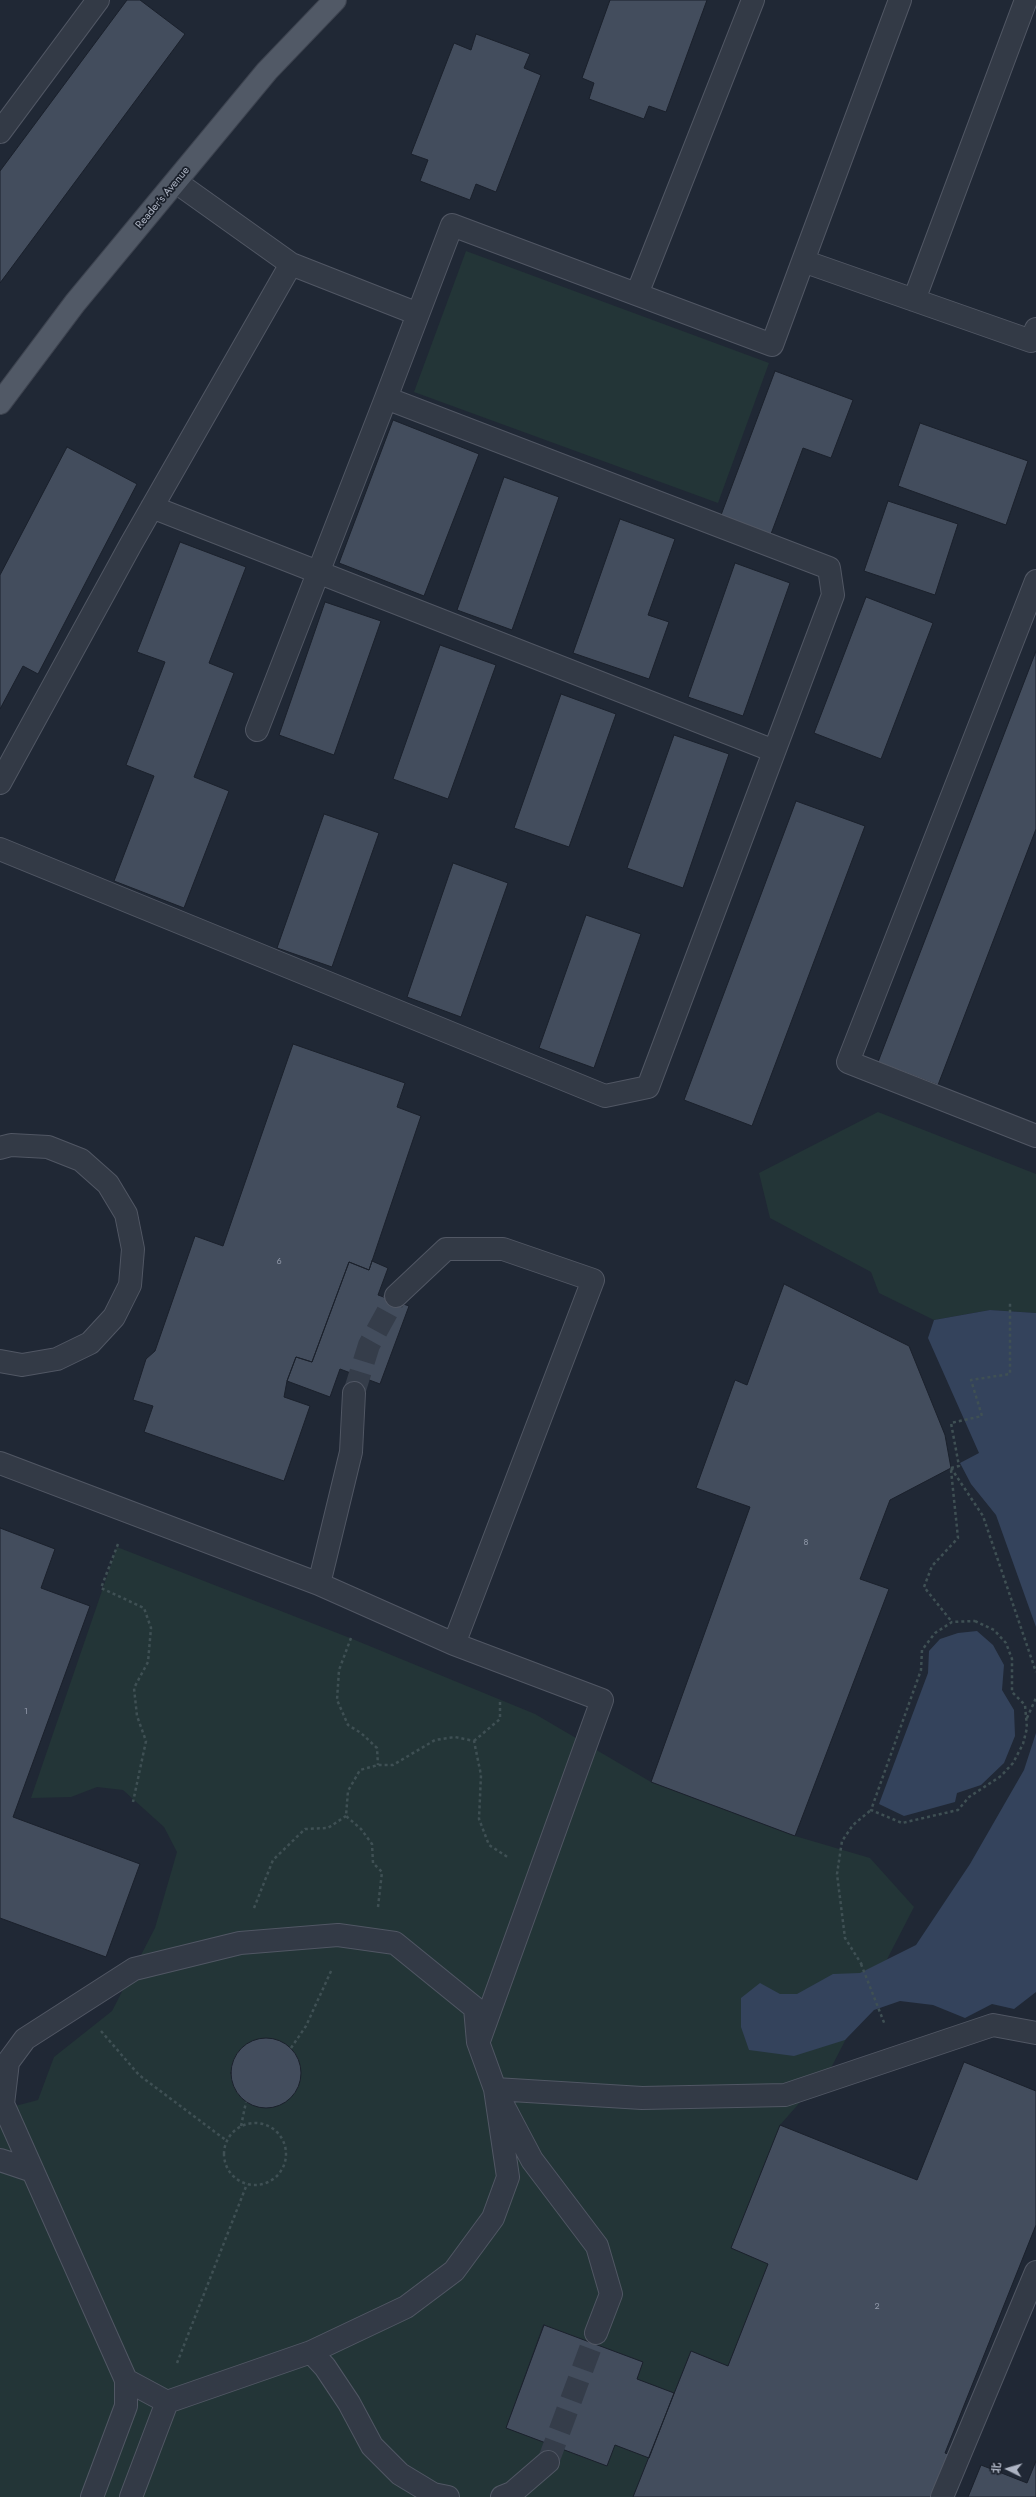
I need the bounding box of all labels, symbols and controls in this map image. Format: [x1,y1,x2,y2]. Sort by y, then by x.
street label: Reader's Avenue [133,164,193,232]
house number: 6 [276,1257,282,1267]
house number: 8 [804,1538,808,1548]
house number: 1 [24,1707,28,1717]
house number: 2 [874,2302,880,2312]
north arrow [988,2449,1028,2489]
text: 北 [988,2462,1004,2474]

